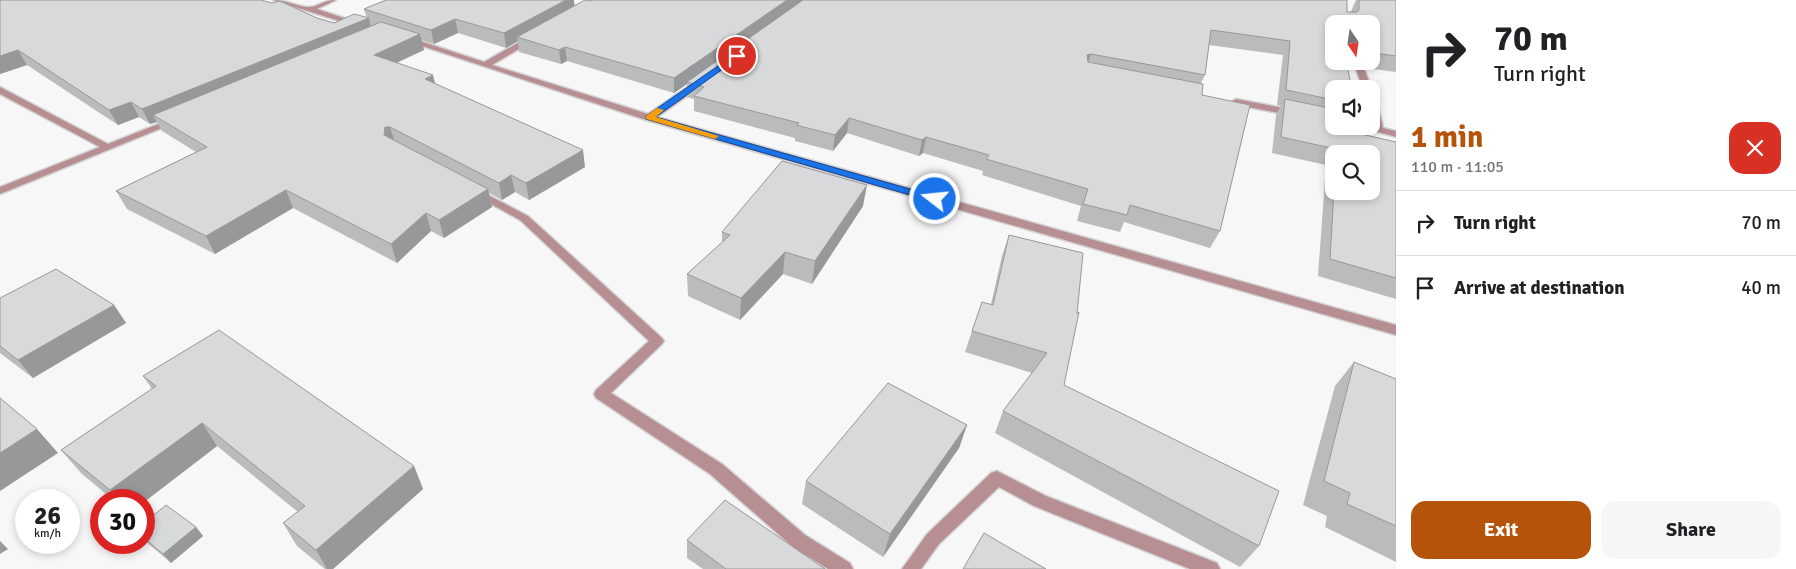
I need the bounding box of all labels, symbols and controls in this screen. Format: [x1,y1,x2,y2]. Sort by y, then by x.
north arrow [1325,15,1380,70]
map controls [1325,15,1380,200]
text: 70 m [1494,17,1568,60]
icon: right [1411,20,1476,85]
pin [716,35,758,77]
icon: arrive [723,42,751,70]
text: Turn right [1494,60,1586,87]
button: sound [1325,80,1380,135]
text: 1 min [1411,119,1483,156]
button: close [1729,122,1781,174]
button: search [1325,145,1380,200]
text: 110 m · 11:05 [1411,157,1504,177]
position arrow [908,172,960,224]
icon: right [1411,209,1439,237]
text: Turn right [1454,211,1536,235]
text: 70 m [1741,211,1781,235]
icon: arrive [1411,274,1439,302]
text: Arrive at destination [1454,276,1625,300]
text: 40 m [1741,276,1781,300]
speed limit sign: 30 [90,489,155,554]
text: 26 [34,500,61,531]
button: Exit [1411,501,1591,559]
button: Share [1601,501,1781,559]
text: km/h [34,526,61,541]

